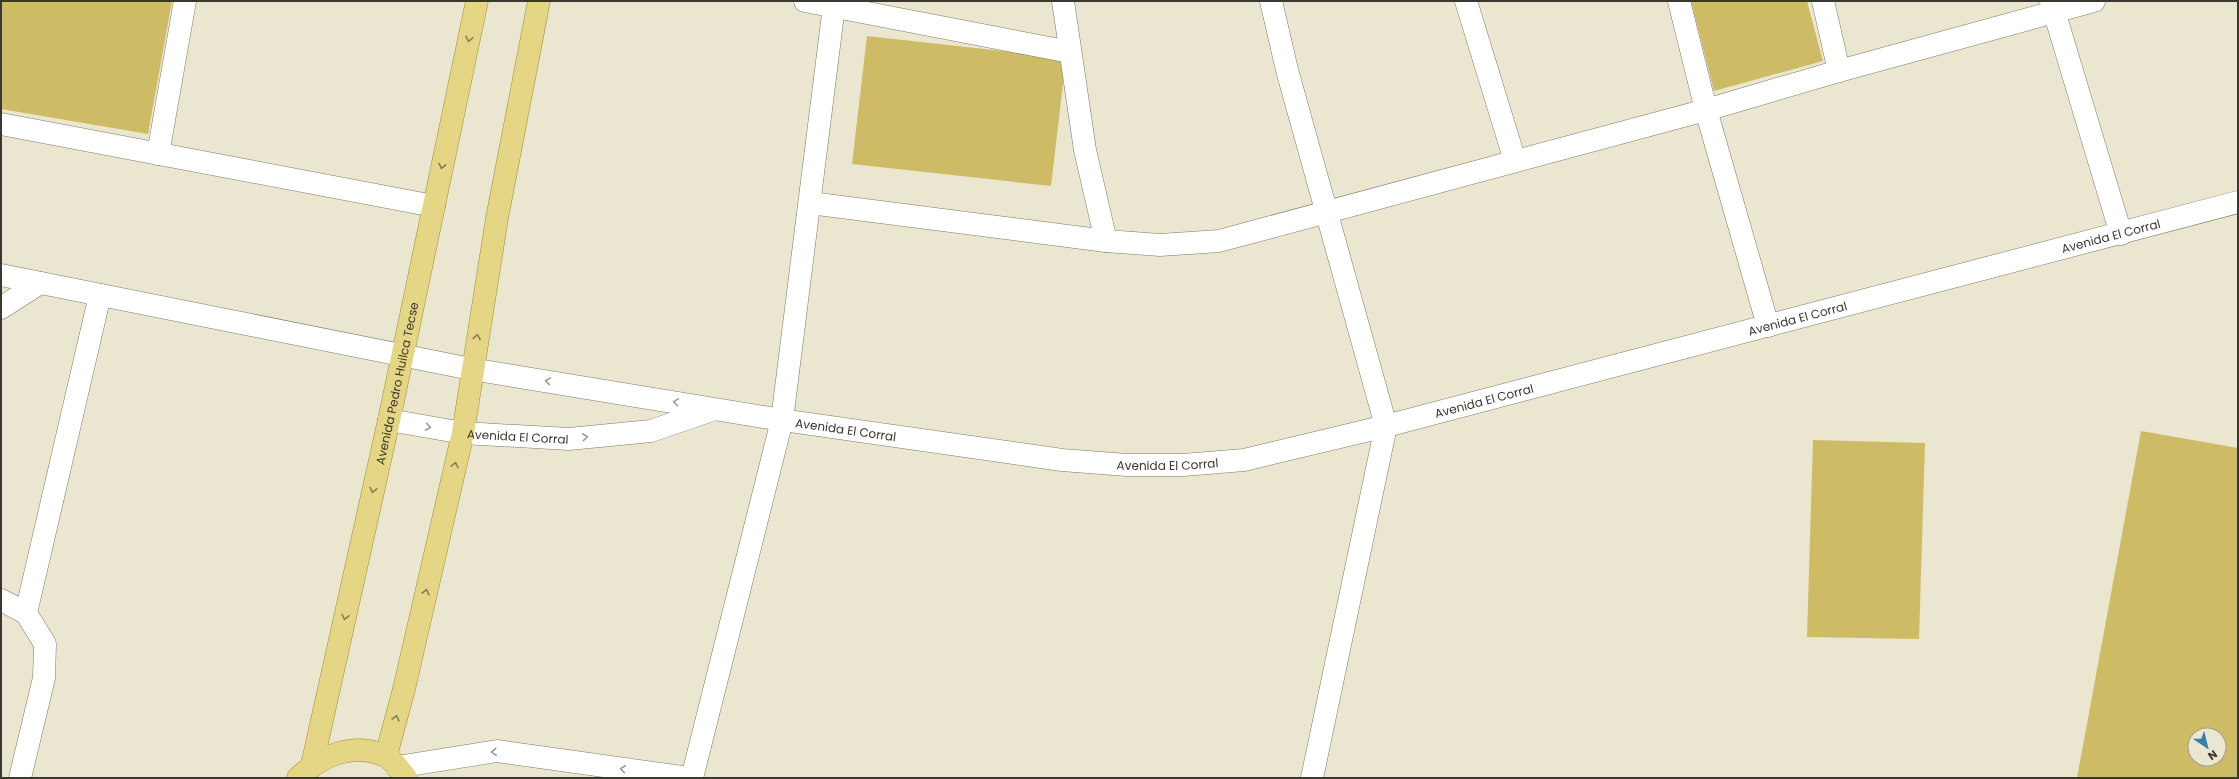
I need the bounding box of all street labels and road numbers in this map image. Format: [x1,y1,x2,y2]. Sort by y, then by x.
street label: Avenida El Corral [2059,214,2162,257]
street label: Avenida El Corral [1746,297,1849,339]
street label: Avenida Pedro Huilca Tecse [371,300,422,466]
street label: Avenida El Corral [1433,379,1535,421]
street label: Avenida El Corral [794,414,897,445]
street label: Avenida El Corral [467,425,569,447]
street label: Avenida El Corral [1116,454,1219,474]

